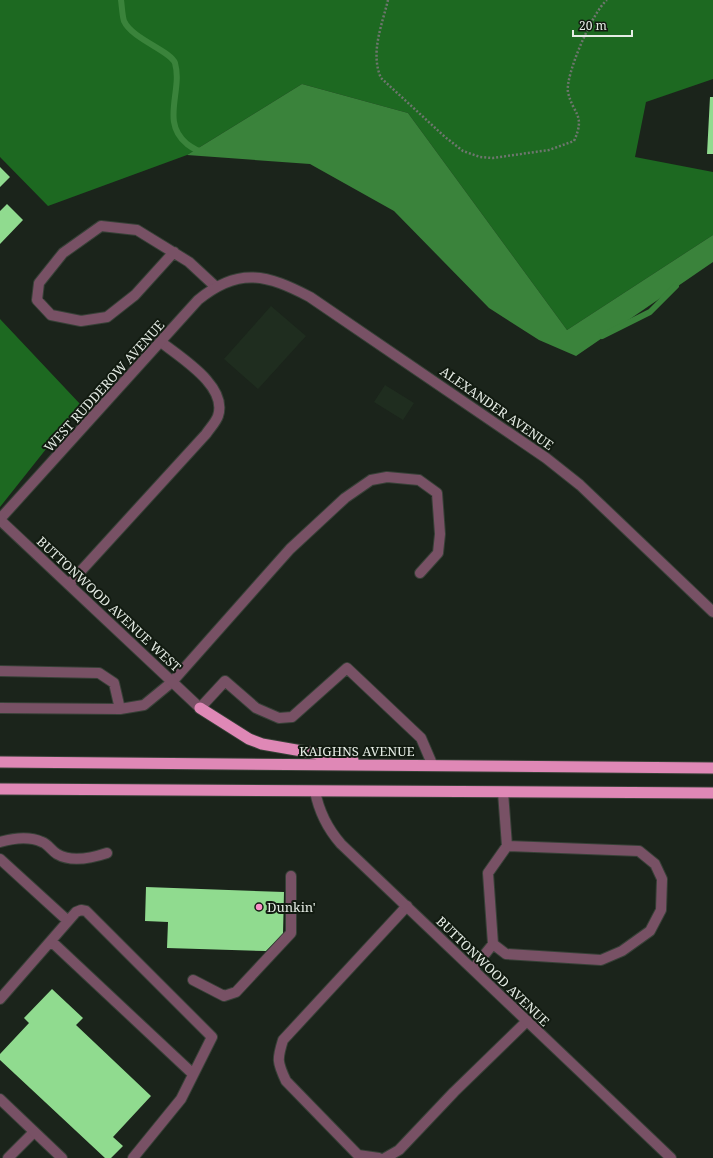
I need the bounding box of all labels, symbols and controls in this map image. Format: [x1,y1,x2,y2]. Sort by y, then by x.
scale bar [573,12,632,38]
text: 20 m [579,17,607,34]
street label: WEST RUDDEROW AVENUE [40,316,168,456]
street label: ALEXANDER AVENUE [437,362,557,454]
street label: BUTTONWOOD AVENUE WEST [33,532,185,676]
street label: KAIGHNS AVENUE [299,742,415,760]
place label: Dunkin' [267,898,316,916]
marker: Dunkin' [254,902,264,912]
street label: BUTTONWOOD AVENUE [432,912,554,1030]

